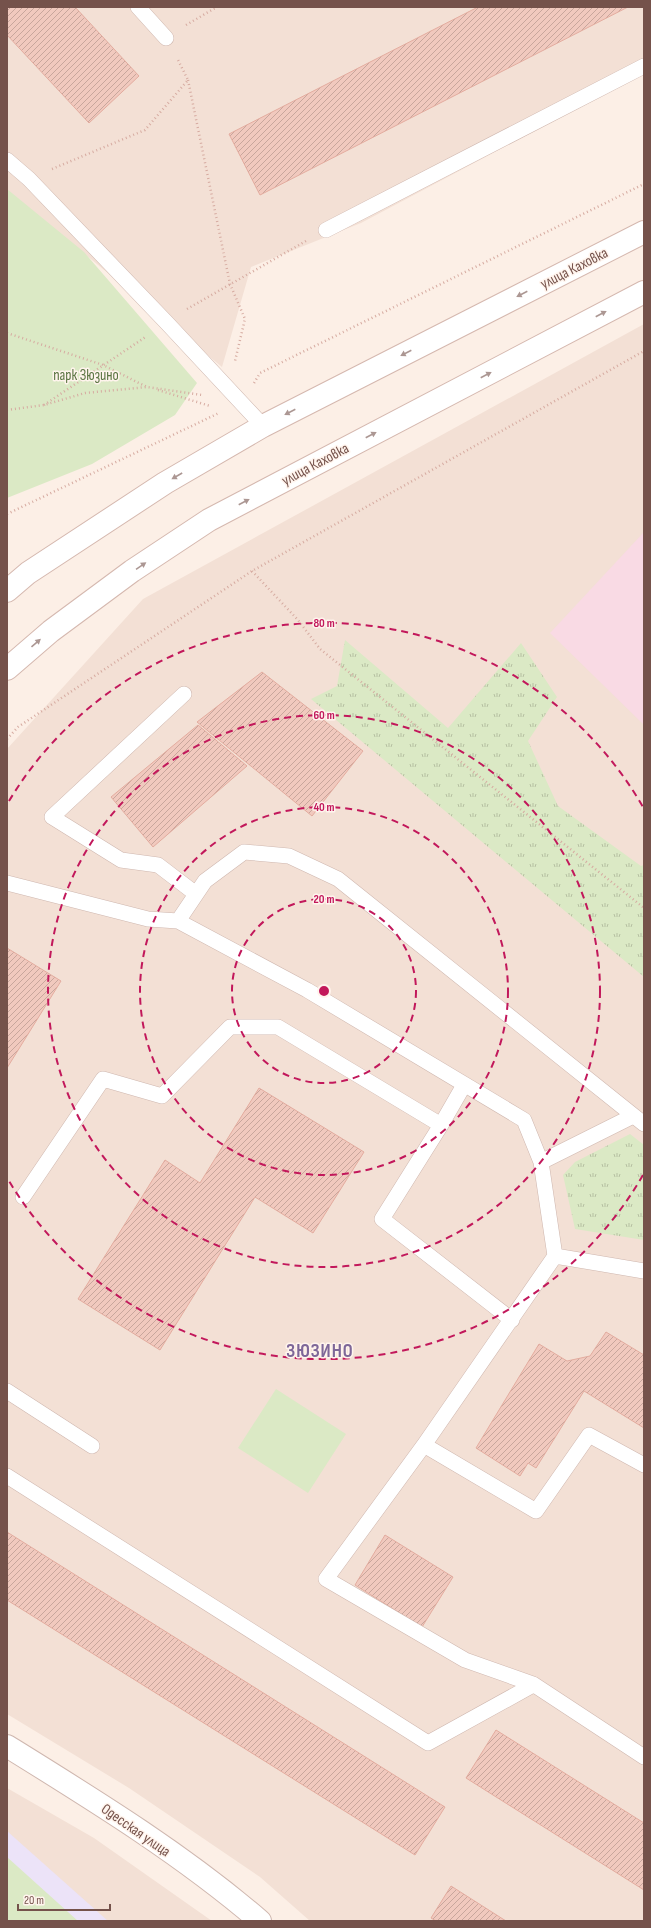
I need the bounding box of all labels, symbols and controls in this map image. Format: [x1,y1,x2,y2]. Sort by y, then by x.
street label: улица Каховка [537,243,611,294]
one-way arrow [516,291,528,298]
one-way arrow [596,311,607,318]
one-way arrow [400,350,412,357]
park label: парк Зюзино [53,366,119,385]
one-way arrow [480,371,492,378]
one-way arrow [284,409,296,416]
one-way arrow [365,432,377,438]
street label: улица Каховка [278,439,352,490]
one-way arrow [171,472,183,479]
one-way arrow [238,498,249,505]
one-way arrow [135,562,146,569]
text: 80 m [313,616,335,631]
one-way arrow [31,639,42,648]
text: 60 m [313,708,335,723]
text: 40 m [313,800,335,815]
text: 20 m [314,892,334,907]
centre of rings [317,984,331,998]
district label: ЗЮЗИНО [286,1340,354,1363]
street label: Одесская улица [97,1800,174,1861]
scale bar [18,1886,110,1912]
text: 20 m [24,1893,44,1908]

